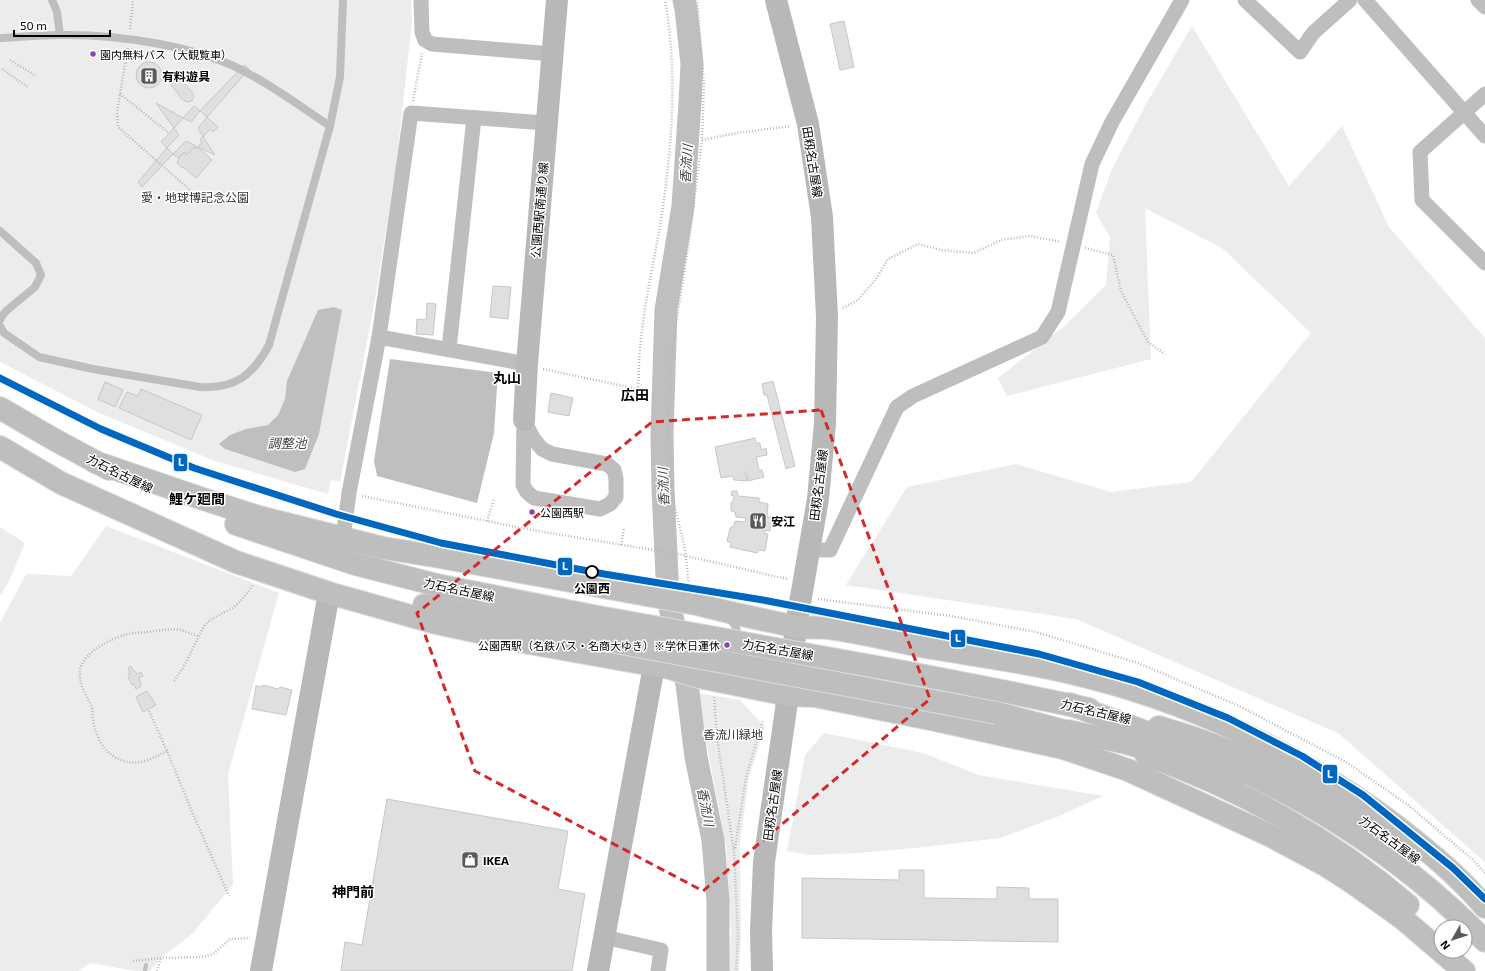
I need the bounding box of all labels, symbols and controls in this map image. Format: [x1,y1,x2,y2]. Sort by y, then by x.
scale bar [14,12,110,38]
text: 50 m [20,18,47,32]
place label: 園内無料バス（大観覧車） [100,48,232,61]
marker: 園内無料バス（大観覧車） [88,49,98,59]
building icon: 有料遊具 [139,66,159,86]
place label: 有料遊具 [162,69,210,83]
street label: 田籾名古屋線 [800,125,826,199]
water label: 香流川 [677,142,695,184]
street label: 公園西駅南通り線 [528,162,550,258]
park label: 愛・地球博記念公園 [141,190,249,204]
district label: 丸山 [493,369,521,386]
district label: 広田 [621,386,649,403]
water label: 調整池 [267,435,308,451]
street label: 田籾名古屋線 [807,448,829,522]
street label: 力石名古屋線 [85,451,155,495]
line badge: L [173,453,188,472]
text: L [178,455,184,468]
water label: 香流川 [654,465,672,507]
district label: 鯉ケ廻間 [169,490,225,507]
place label: 公園西駅 [540,506,584,519]
marker: 公園西駅 [527,507,537,517]
restaurant icon: 安江 [748,511,768,531]
place label: 安江 [771,514,795,528]
line badge: L [557,557,573,576]
text: L [562,559,568,572]
marker: 公園西 [585,565,599,579]
street label: 力石名古屋線 [422,575,496,603]
place label: 公園西 [574,581,610,595]
line badge: L [950,629,966,648]
text: L [955,631,961,644]
street label: 力石名古屋線 [741,636,815,662]
place label: 公園西駅（名鉄バス・名商大ゆき）※学休日運休 [478,639,720,652]
marker: 公園西駅（名鉄バス・名商大ゆき）※学休日運休 [722,640,732,650]
street label: 力石名古屋線 [1059,696,1133,726]
park label: 香流川緑地 [703,727,763,741]
line badge: L [1322,764,1338,784]
text: L [1327,767,1333,780]
street label: 田籾名古屋線 [760,768,784,842]
water label: 香流川 [694,786,718,830]
street label: 力石名古屋線 [1357,812,1423,866]
shop icon: IKEA [460,850,480,870]
place label: IKEA [483,853,509,867]
district label: 神門前 [332,883,374,900]
north arrow [1433,919,1473,959]
text: N [1437,938,1452,953]

